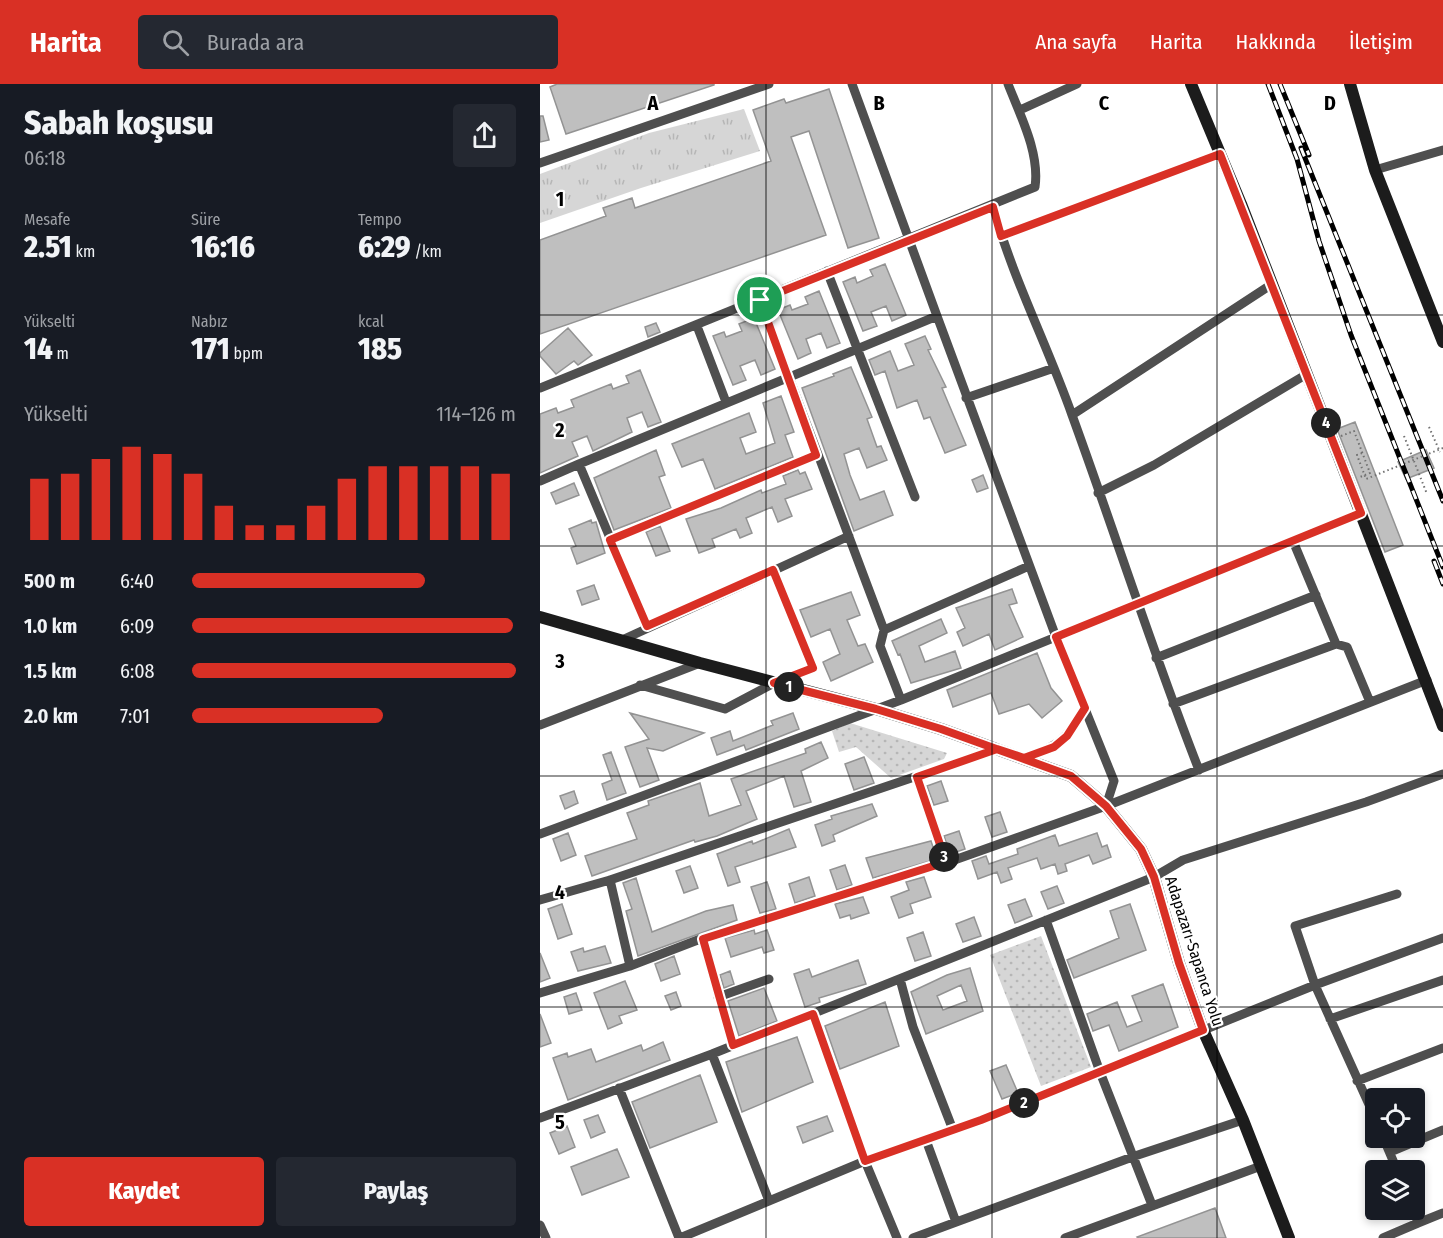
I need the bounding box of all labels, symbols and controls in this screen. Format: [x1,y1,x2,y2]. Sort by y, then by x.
search box [138,15,558,69]
text: Harita [30,26,102,59]
icon: search [159,26,192,59]
text: Burada ara [207,29,304,56]
text: Ana sayfa [1035,29,1117,55]
text: Harita [1150,29,1203,55]
text: Hakkında [1236,29,1316,55]
text: İletişim [1349,29,1413,55]
text: A [647,91,660,115]
text: B [873,91,885,115]
text: C [1099,91,1110,115]
text: D [1324,91,1336,115]
text: Sabah koşusu [24,103,214,143]
button: share [453,104,516,167]
text: 06:18 [24,146,66,170]
text: 1 [556,187,564,211]
text: Mesafe [24,210,70,229]
text: Süre [191,210,220,229]
text: Tempo [358,210,402,229]
text: 2.51 [24,229,72,265]
text: 16:16 [191,229,255,265]
text: 6:29 [358,229,411,265]
text: km [72,242,95,261]
text: /km [411,242,442,261]
pin [734,274,785,325]
icon: arrive [743,283,776,316]
text: Yükselti [24,312,75,331]
text: Nabız [191,312,227,331]
text: kcal [358,312,384,331]
text: 14 [24,331,53,367]
text: 171 [191,331,230,367]
text: 185 [358,331,402,367]
text: m [53,344,69,363]
text: bpm [230,344,263,363]
text: Yükselti [24,402,88,426]
text: 114–126 m [436,402,516,426]
pin: 4 [1311,408,1341,438]
text: 4 [1322,413,1330,432]
text: 2 [554,418,565,442]
text: 500 m [24,569,75,593]
text: 6:40 [120,569,154,593]
text: 1.0 km [24,614,77,638]
text: 6:09 [120,614,154,638]
text: 3 [554,649,565,673]
text: 1.5 km [24,659,77,683]
text: 6:08 [120,659,155,683]
pin: 1 [774,672,804,702]
text: 1 [786,677,792,696]
text: 2.0 km [24,704,78,728]
text: 7:01 [120,704,150,728]
pin: 3 [929,842,959,872]
text: 3 [940,847,948,866]
street label: Adapazarı-Sapanca Yolu [1161,874,1228,1029]
text: 4 [555,880,565,904]
pin: 2 [1009,1088,1039,1118]
map controls [1365,1088,1425,1220]
button: locate [1365,1088,1425,1148]
text: 2 [1020,1093,1028,1112]
text: 5 [555,1110,565,1134]
button: Kaydet [24,1157,264,1226]
button: Paylaş [276,1157,516,1226]
button: layers [1365,1160,1425,1220]

